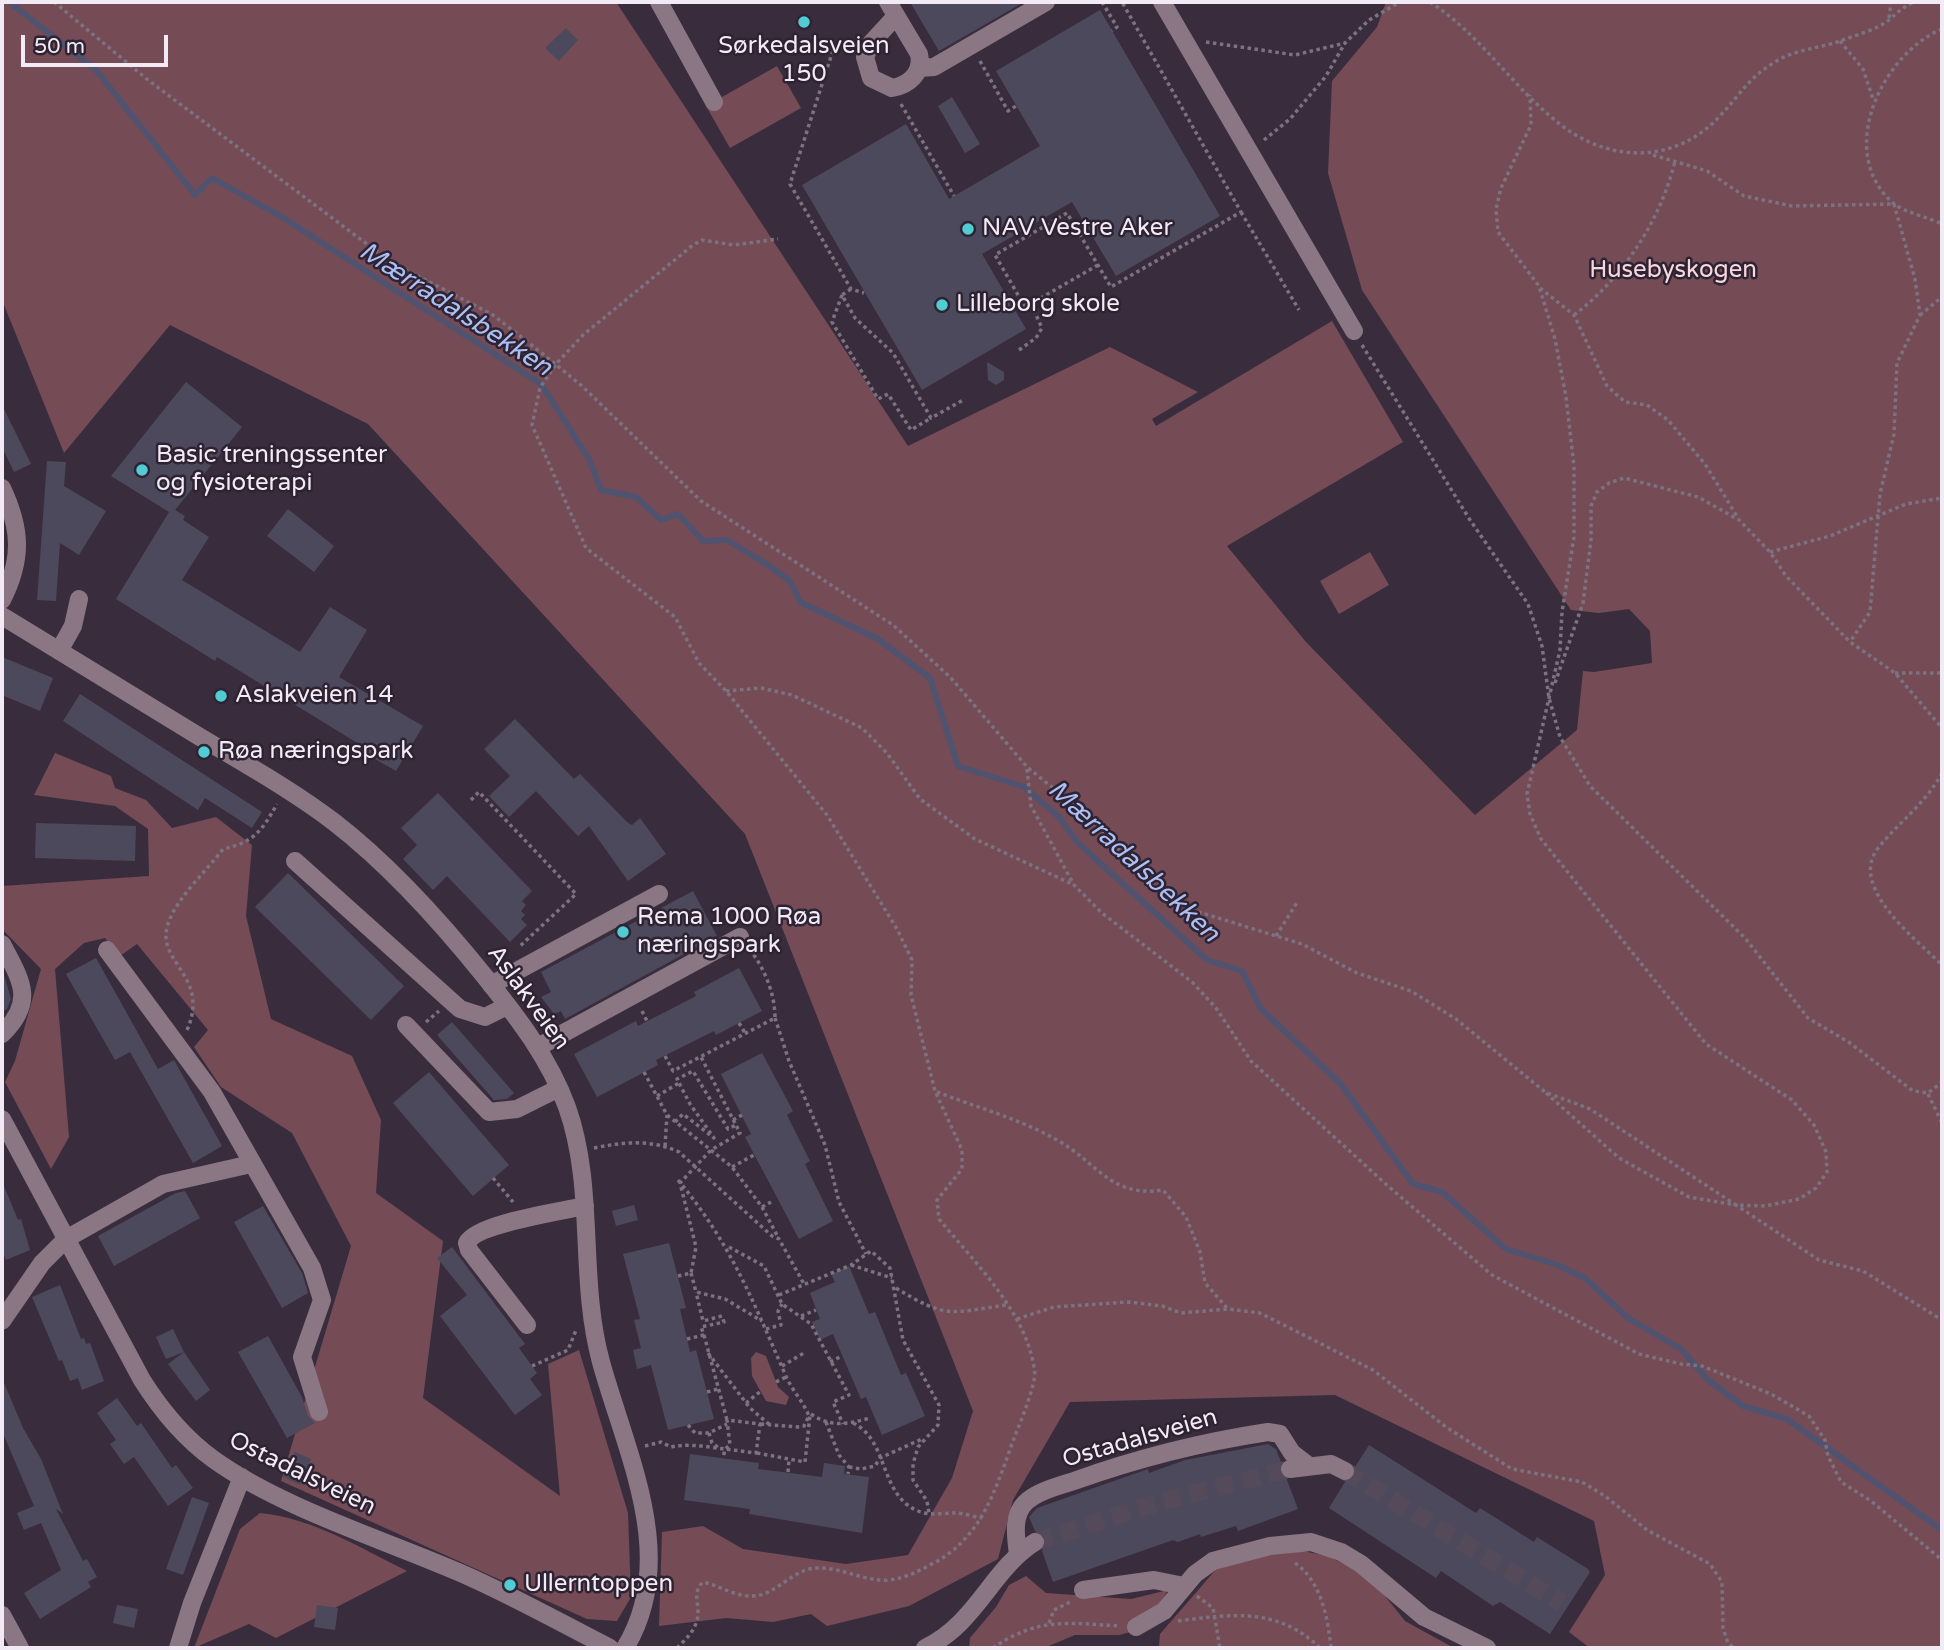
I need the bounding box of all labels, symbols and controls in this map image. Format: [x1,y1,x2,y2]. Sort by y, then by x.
marker: Sørkedalsveien 150 [796,14,812,30]
scale bar [24,21,172,65]
place label: Sørkedalsveien 150 [718,33,890,89]
text: 50 m [34,34,85,59]
place label: NAV Vestre Aker [982,215,1173,243]
marker: NAV Vestre Aker [960,221,976,237]
water label: Mærradalsbekken [353,236,557,384]
park label: Husebyskogen [1589,257,1757,285]
place label: Lilleborg skole [956,291,1120,319]
marker: Lilleborg skole [934,297,950,313]
place label: Basic treningssenter og fysioterapi [156,442,387,498]
marker: Basic treningssenter og fysioterapi [134,462,150,478]
place label: Aslakveien 14 [235,682,394,710]
marker: Aslakveien 14 [213,688,229,704]
place label: Røa næringspark [218,738,413,766]
marker: Røa næringspark [196,744,212,760]
water label: Mærradalsbekken [1041,775,1225,949]
place label: Rema 1000 Røa næringspark [637,904,821,960]
marker: Rema 1000 Røa næringspark [615,924,631,940]
street label: Aslakveien [480,940,576,1056]
street label: Ostadalsveien [1059,1403,1221,1475]
street label: Ostadalsveien [224,1426,380,1522]
place label: Ullerntoppen [524,1571,673,1599]
marker: Ullerntoppen [502,1577,518,1593]

